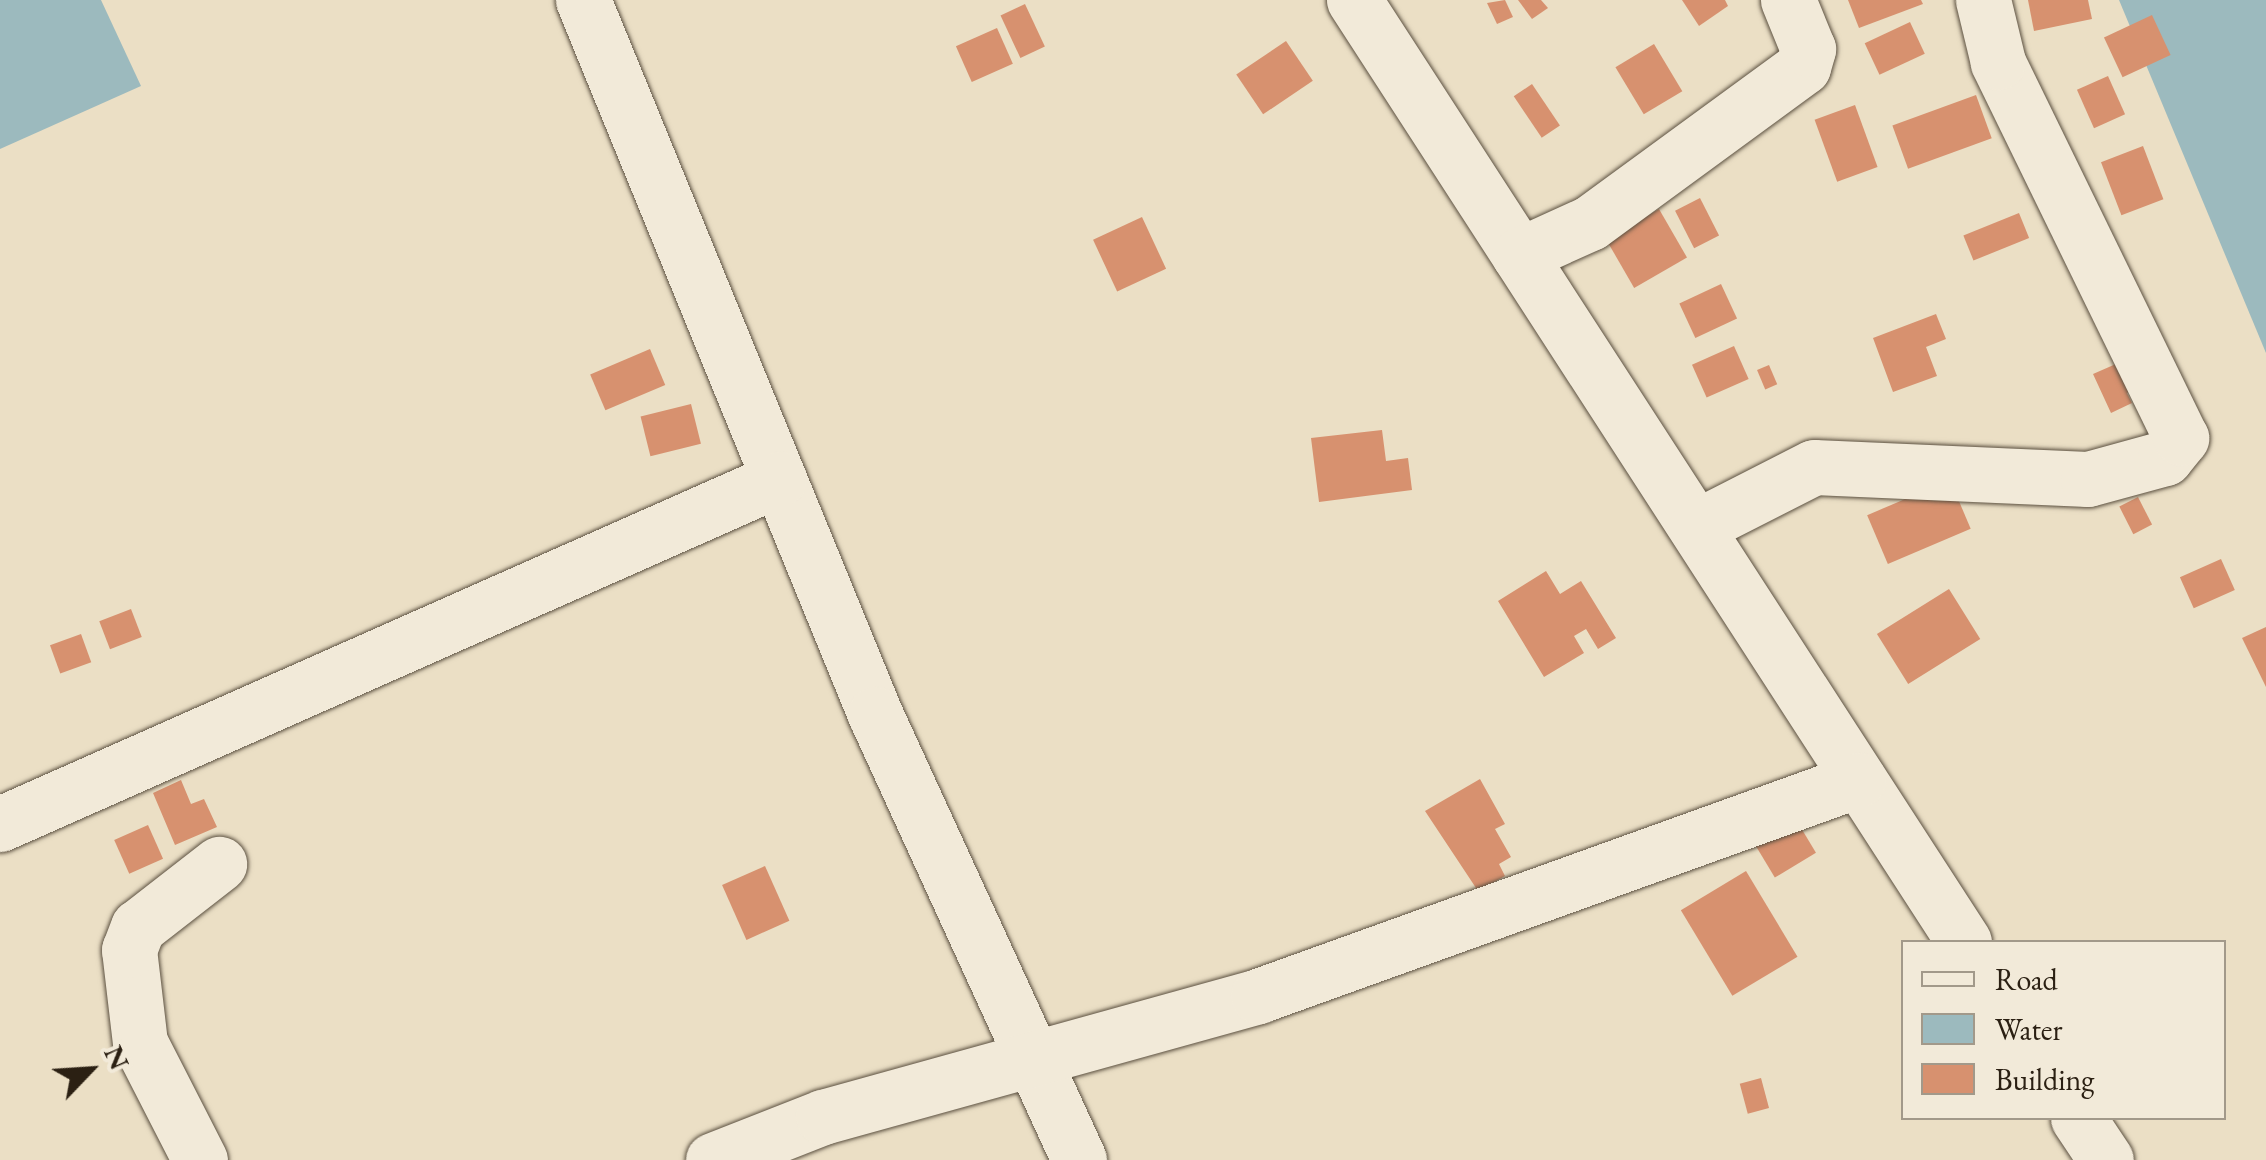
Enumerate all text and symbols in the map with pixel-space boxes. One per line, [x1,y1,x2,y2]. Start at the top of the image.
legend [1901,940,2226,1120]
text: Road [1995,960,2058,999]
text: Water [1995,1010,2063,1049]
north arrow [40,1020,140,1120]
text: N [96,1039,138,1075]
text: Building [1995,1060,2094,1099]

